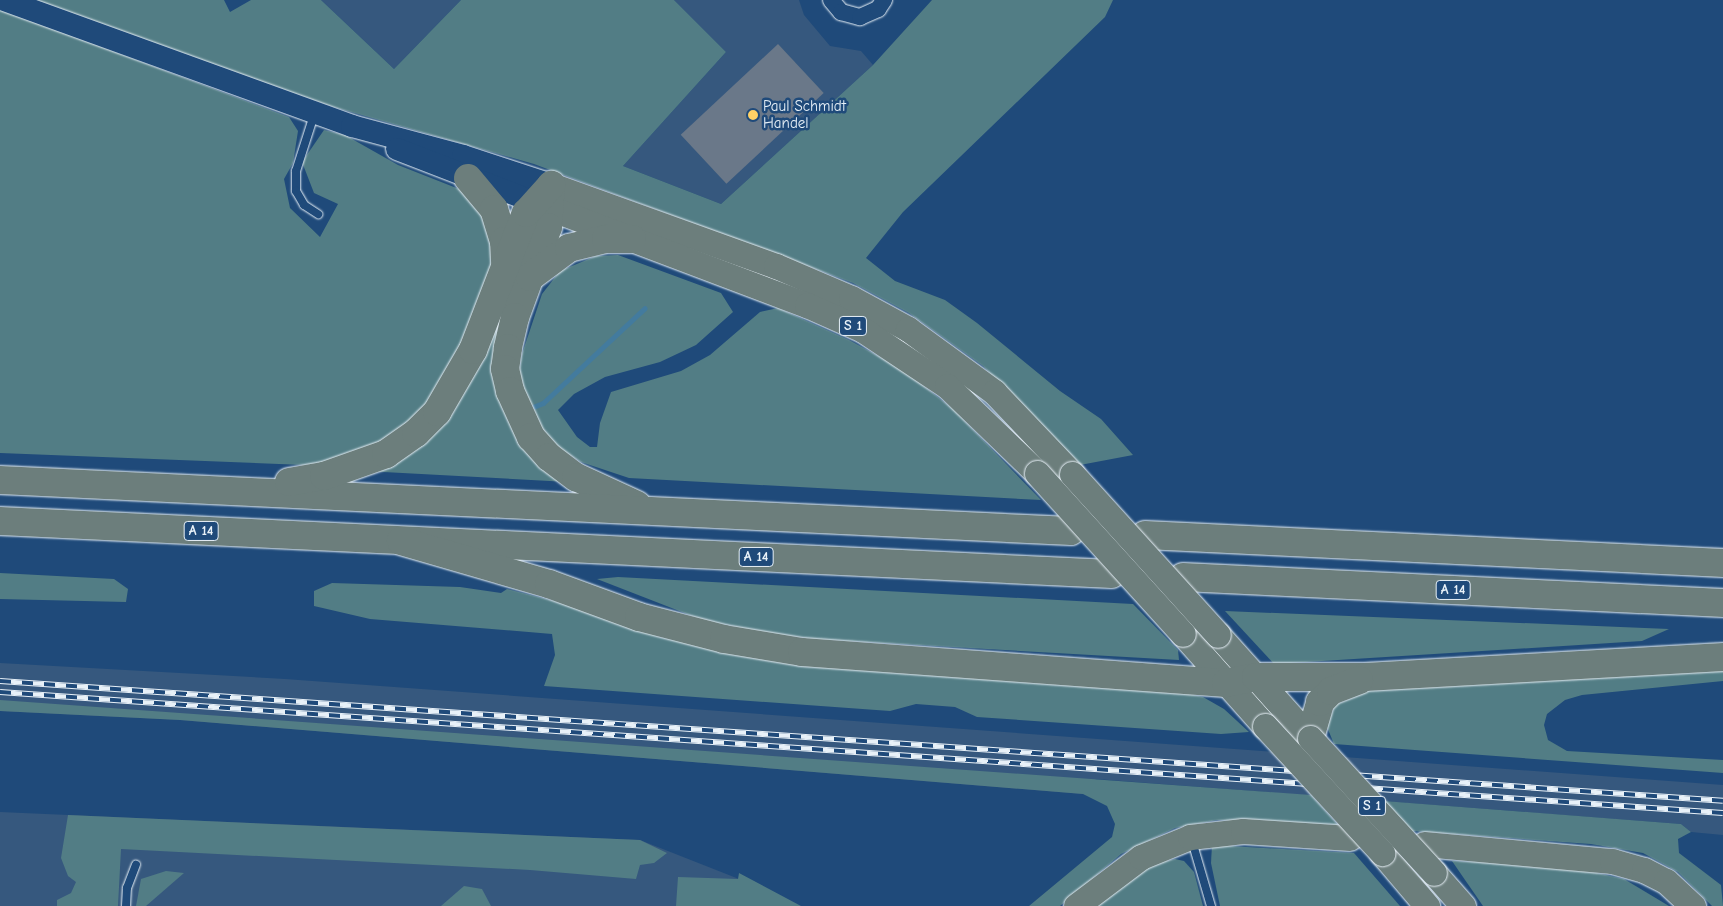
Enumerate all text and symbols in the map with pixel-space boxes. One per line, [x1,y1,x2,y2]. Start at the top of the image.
place label: Paul Schmidt Handel [763,97,846,132]
marker: Paul Schmidt Handel [747,109,759,121]
road number: S 1 [838,314,868,338]
road number: A 14 [184,520,218,542]
road number: A 14 [738,546,774,568]
road number: A 14 [1436,578,1470,602]
road number: S 1 [1357,794,1387,818]

